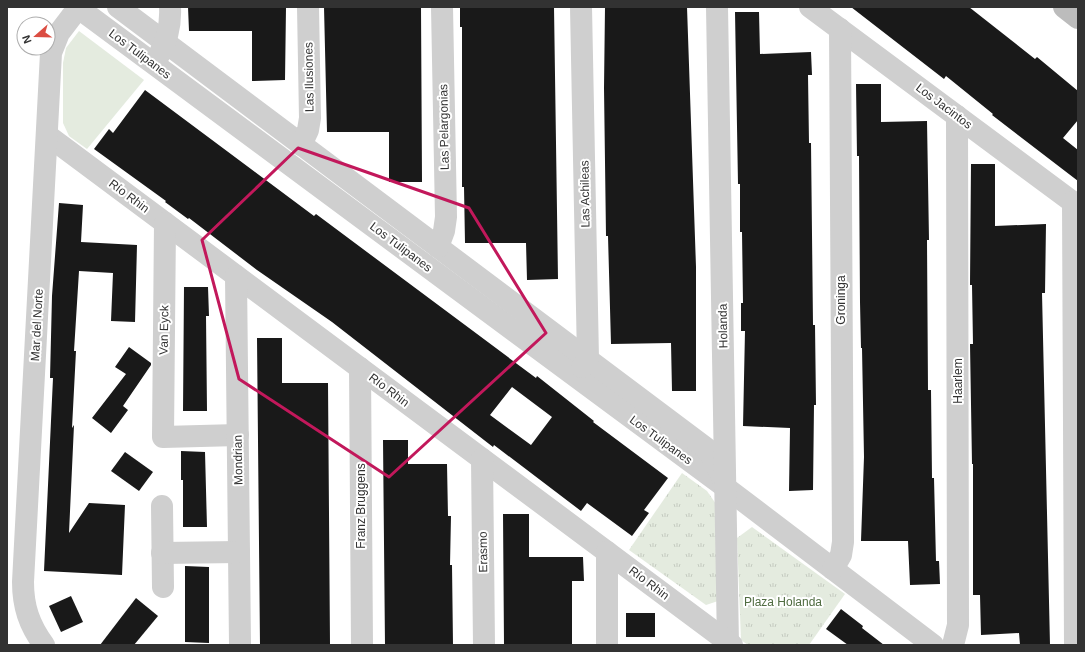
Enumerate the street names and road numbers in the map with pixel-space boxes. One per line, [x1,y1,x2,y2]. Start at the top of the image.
street label: Los Tulipanes [106,26,174,82]
street label: Las Ilusiones [301,42,317,112]
street label: Los Jacintos [913,80,975,132]
street label: Las Pelargonias [436,84,452,170]
street label: Las Achileas [577,160,593,228]
street label: Río Rhin [106,176,152,216]
street label: Los Tulipanes [367,219,435,275]
street label: Groninga [834,275,848,325]
street label: Mar del Norte [28,288,46,362]
street label: Holanda [716,303,730,348]
street label: Van Eyck [157,304,171,355]
street label: Haarlem [951,358,965,404]
street label: Río Rhin [366,370,412,410]
street label: Los Tulipanes [627,413,695,467]
street label: Mondrian [231,435,245,485]
street label: Franz Bruggens [354,463,368,549]
street label: Erasmo [476,531,490,573]
street label: Río Rhin [626,563,672,603]

